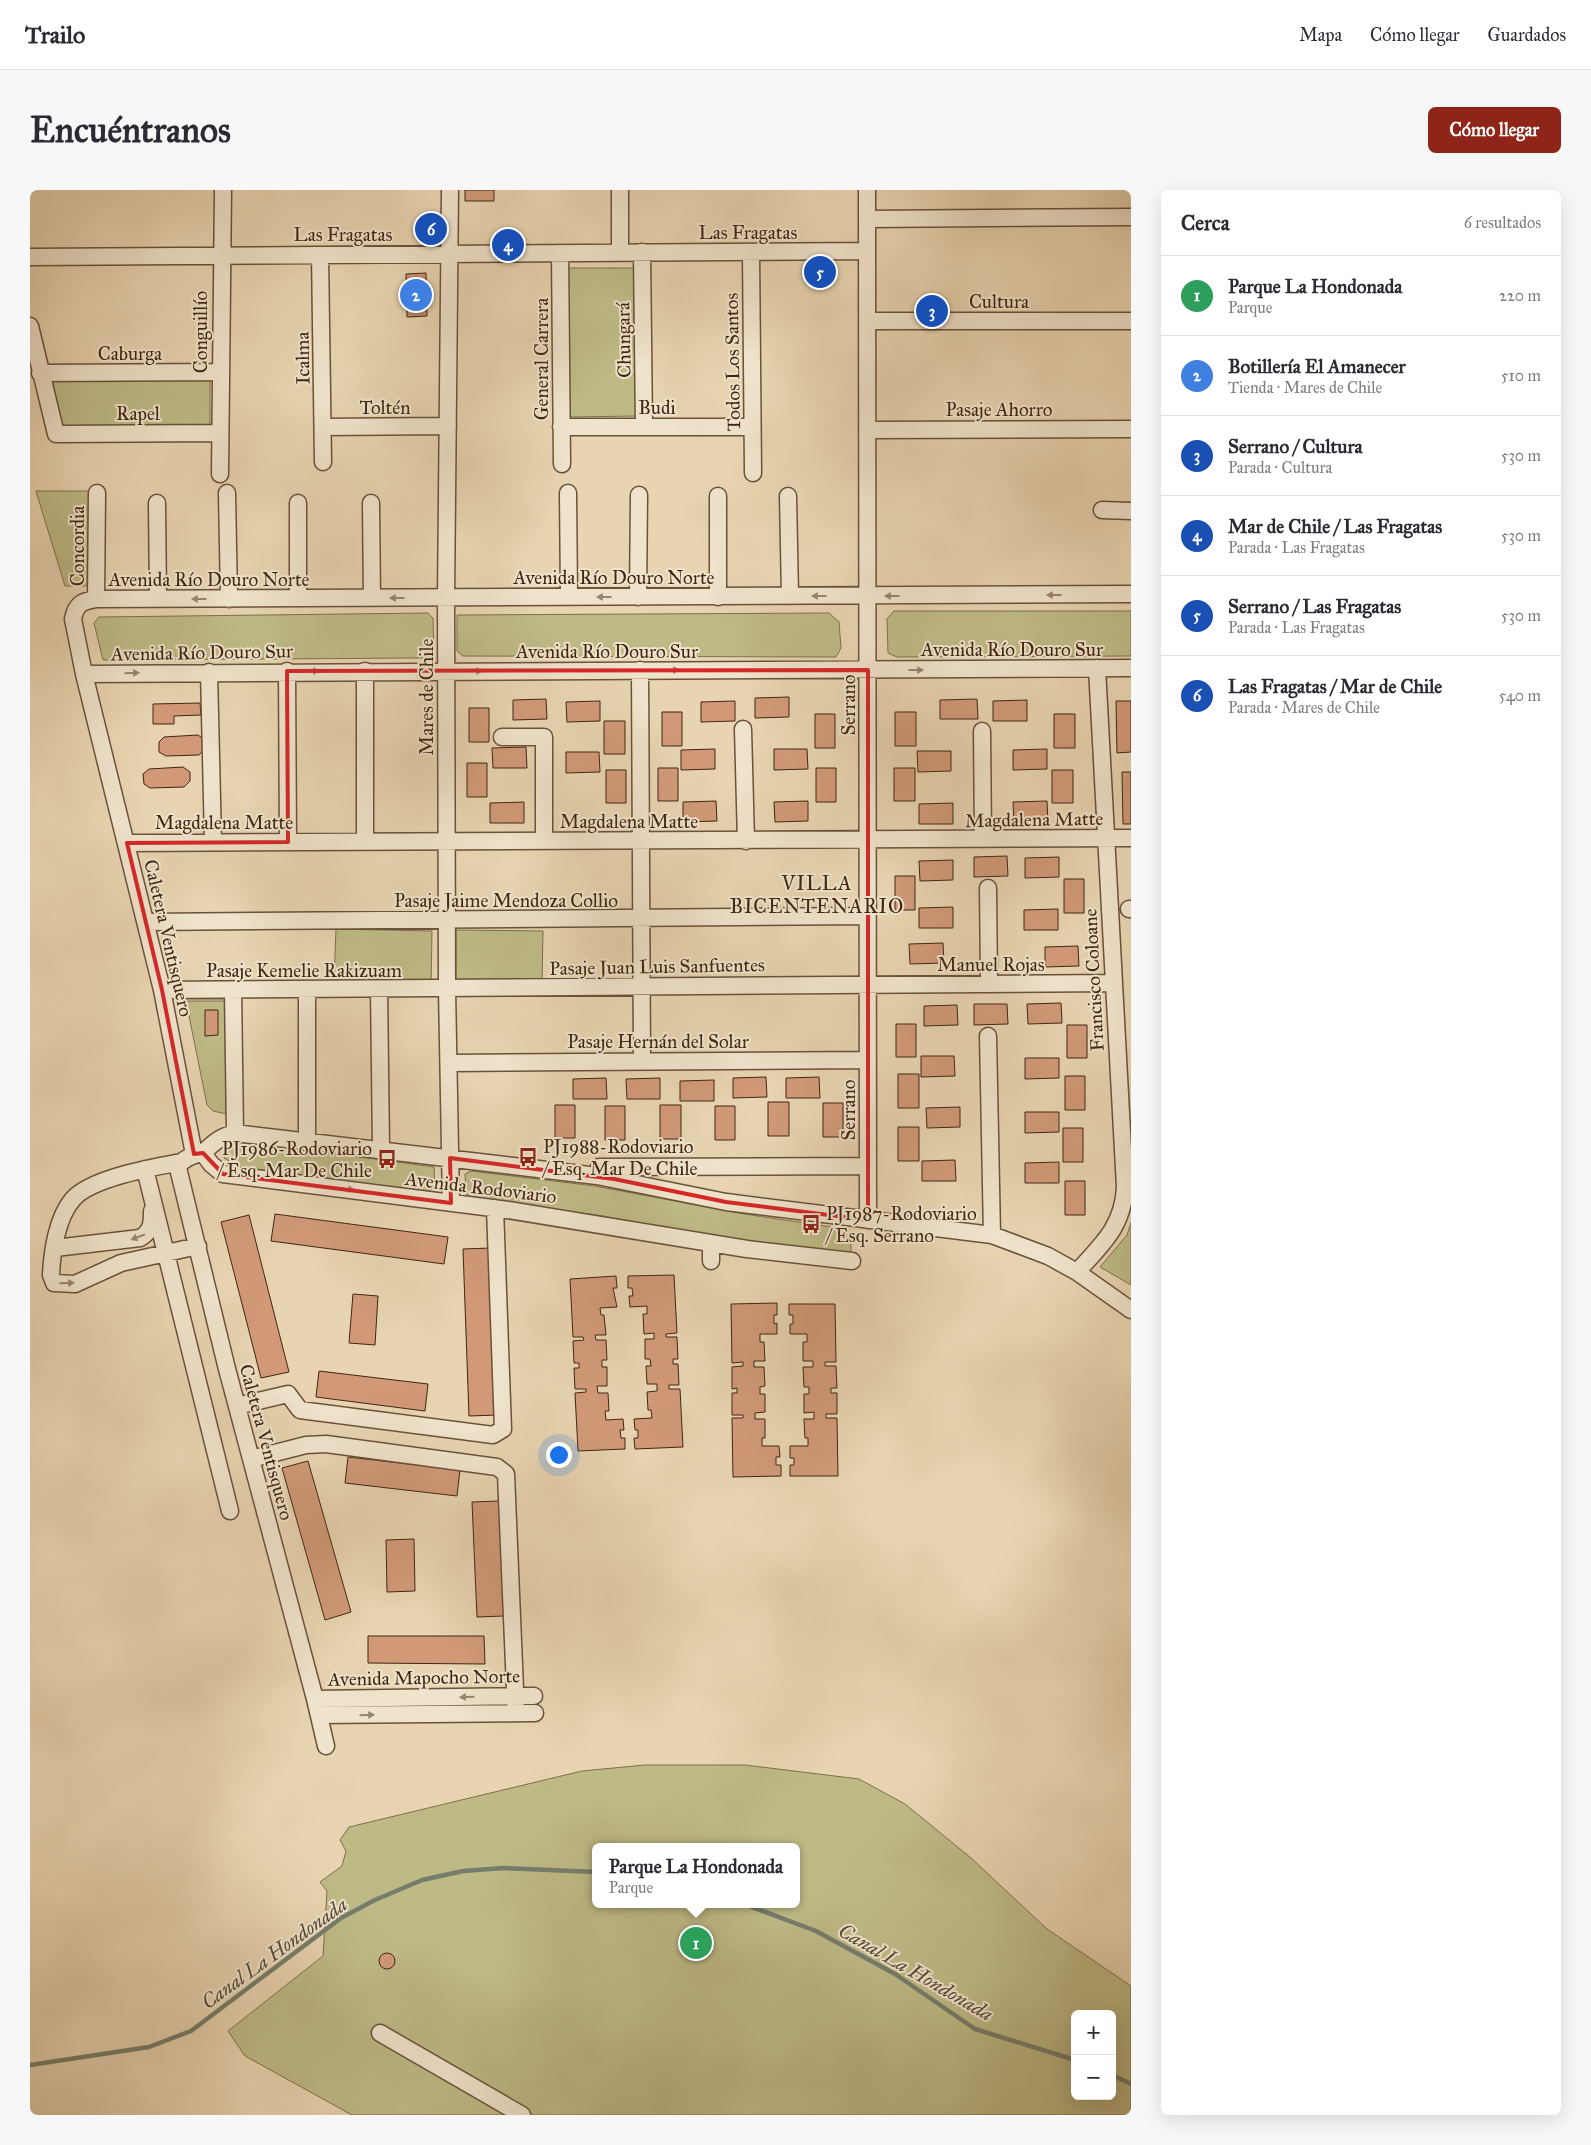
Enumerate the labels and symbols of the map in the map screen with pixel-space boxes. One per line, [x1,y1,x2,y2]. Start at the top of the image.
pin: 6 [415,210,447,248]
street label: Las Fragatas [699,221,797,245]
street label: Las Fragatas [294,223,392,247]
pin: 4 [492,226,524,264]
pin: 5 [804,253,836,291]
pin: 2 [400,276,432,314]
street label: Conguillío [189,290,213,373]
street label: Cultura [969,290,1030,313]
street label: Todos Los Santos [720,292,745,432]
pin: 3 [916,292,948,330]
street label: General Carrera [530,297,553,420]
street label: Chungará [611,301,637,378]
street label: Icalma [291,330,314,385]
street label: Caburga [98,342,163,366]
street label: Toltén [359,396,411,419]
street label: Budi [638,396,676,419]
street label: Pasaje Ahorro [946,398,1053,421]
street label: Rapel [116,402,161,425]
street label: Concordia [66,505,89,586]
street label: Avenida Río Douro Norte [512,566,715,589]
street label: Avenida Río Douro Norte [107,568,310,591]
one-way arrow [1046,591,1062,599]
one-way arrow [811,592,827,600]
one-way arrow [884,592,900,600]
one-way arrow [596,593,612,601]
one-way arrow [389,594,405,602]
one-way arrow [191,595,207,603]
street label: Avenida Río Douro Sur [920,638,1104,661]
street label: Avenida Río Douro Sur [110,639,294,666]
street label: Mares de Chile [415,639,438,755]
street label: Avenida Río Douro Sur [515,640,699,663]
one-way arrow [665,666,681,674]
one-way arrow [909,666,925,674]
one-way arrow [305,667,321,675]
one-way arrow [467,667,483,675]
one-way arrow [125,669,141,677]
street label: Serrano [837,674,860,736]
street label: Magdalena Matte [965,807,1103,833]
street label: Magdalena Matte [560,810,698,834]
street label: Magdalena Matte [155,811,293,835]
street label: Caletera Ventisquero [138,857,198,1019]
district label: VILLA BICENTENARIO [730,871,904,918]
street label: Pasaje Jaime Mendoza Collio [394,889,618,913]
street label: Francisco Coloane [1078,908,1109,1052]
street label: Pasaje Juan Luis Sanfuentes [549,953,765,981]
street label: Manuel Rojas [937,953,1045,976]
street label: Pasaje Kemelie Rakizuam [206,959,402,982]
street label: Pasaje Hernán del Solar [567,1030,750,1053]
street label: Serrano [837,1079,860,1141]
place label: PJ1988-Rodoviario / Esq. Mar De Chile [541,1135,698,1181]
place label: PJ1986-Rodoviario / Esq. Mar De Chile [216,1137,372,1183]
bus stop icon: PJ1988-Rodoviario / Esq. Mar De Chile [517,1146,539,1168]
bus stop icon: PJ1986-Rodoviario / Esq. Mar De Chile [376,1148,398,1170]
street label: Avenida Rodoviario [403,1167,558,1208]
one-way arrow [339,1186,355,1194]
place label: PJ1987-Rodoviario / Esq. Serrano [824,1202,977,1248]
bus stop icon: PJ1987-Rodoviario / Esq. Serrano [800,1213,822,1235]
one-way arrow [130,1233,145,1241]
one-way arrow [60,1279,76,1287]
street label: Caletera Ventisquero [234,1362,298,1523]
your location [546,1442,572,1468]
street label: Avenida Mapocho Norte [327,1664,520,1691]
one-way arrow [458,1693,474,1701]
one-way arrow [360,1711,376,1719]
water label: Canal La Hondonada [196,1892,352,2014]
water label: Canal La Hondonada [835,1918,997,2026]
pin: 1 [680,1924,712,1962]

